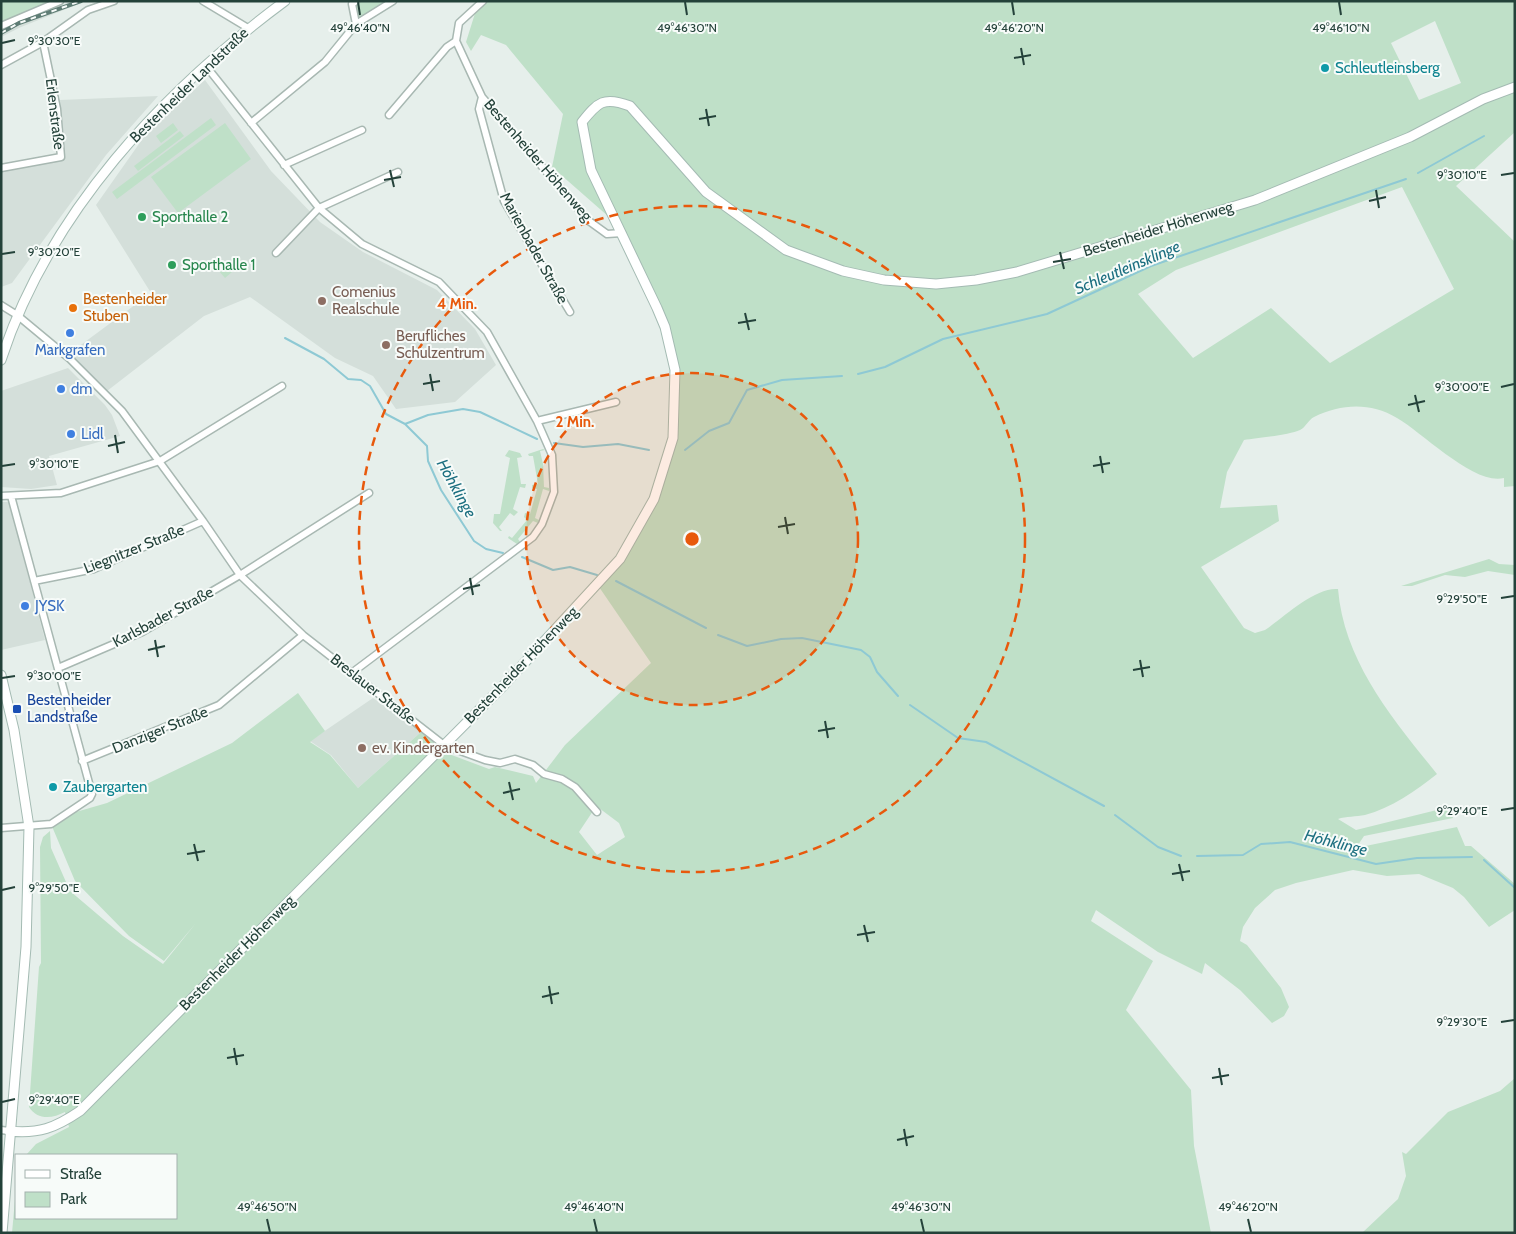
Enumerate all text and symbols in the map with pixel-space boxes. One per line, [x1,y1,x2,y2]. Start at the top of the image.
text: 49°46'40"N [330,20,390,35]
text: 49°46'30"N [657,20,717,35]
text: 49°46'20"N [984,20,1044,35]
text: 49°46'10"N [1312,20,1370,35]
street label: Bestenheider Landstraße [126,24,252,146]
text: 9°30'30"E [28,33,81,48]
place label: Schleutleinsberg [1335,59,1440,77]
marker: Schleutleinsberg [1319,62,1331,74]
street label: Erlenstraße [42,77,68,151]
street label: Bestenheider Höhenweg [480,95,596,225]
text: 9°30'10"E [1437,167,1487,182]
street label: Marienbader Straße [496,189,572,307]
street label: Bestenheider Höhenweg [1081,197,1236,260]
place label: Sporthalle 2 [152,208,228,226]
marker: Sporthalle 2 [136,211,148,223]
water label: Schleutleinsklinge [1072,237,1183,298]
text: 9°30'20"E [28,244,81,259]
place label: Sporthalle 1 [182,256,255,274]
marker: Sporthalle 1 [166,259,178,271]
place label: Comenius Realschule [332,283,400,318]
place label: Bestenheider Stuben [83,290,167,325]
marker: Comenius Realschule [316,295,328,307]
text: 4 Min. [437,295,477,313]
marker: Bestenheider Stuben [67,302,79,314]
marker: Markgrafen [64,327,76,339]
place label: Berufliches Schulzentrum [396,327,485,362]
marker: Berufliches Schulzentrum [380,339,392,351]
place label: Markgrafen [35,341,105,359]
text: 9°30'00"E [1435,379,1490,394]
place label: dm [71,380,92,398]
marker: dm [55,383,67,395]
text: 2 Min. [556,413,594,431]
place label: Lidl [81,425,104,443]
marker: Lidl [65,428,77,440]
text: 9°30'10"E [29,456,79,471]
water label: Höhklinge [433,456,480,521]
street label: Liegnitzer Straße [81,521,187,577]
centre of rings [683,530,701,548]
street label: Karlsbader Straße [110,583,217,651]
text: 9°29'50"E [1437,591,1488,606]
place label: JYSK [34,597,65,615]
marker: JYSK [19,600,31,612]
street label: Bestenheider Höhenweg [460,602,582,727]
street label: Breslauer Straße [327,650,420,728]
text: 9°30'00"E [27,668,82,683]
place label: Bestenheider Landstraße [27,691,111,726]
marker: Bestenheider Landstraße [11,703,23,715]
street label: Danziger Straße [110,703,211,757]
place label: ev. Kindergarten [372,739,475,757]
marker: ev. Kindergarten [356,742,368,754]
place label: Zaubergarten [63,778,147,796]
marker: Zaubergarten [47,781,59,793]
text: 9°29'40"E [1436,803,1488,818]
water label: Höhklinge [1302,826,1369,859]
text: 9°29'50"E [29,880,80,895]
street label: Bestenheider Höhenweg [176,891,299,1014]
text: 9°29'30"E [1437,1014,1488,1029]
text: 9°29'40"E [28,1092,80,1107]
legend [15,1154,178,1219]
text: Straße [60,1165,102,1183]
text: Park [60,1190,87,1208]
text: 49°46'50"N [237,1199,297,1214]
text: 49°46'40"N [564,1199,624,1214]
text: 49°46'30"N [891,1199,951,1214]
text: 49°46'20"N [1218,1199,1278,1214]

